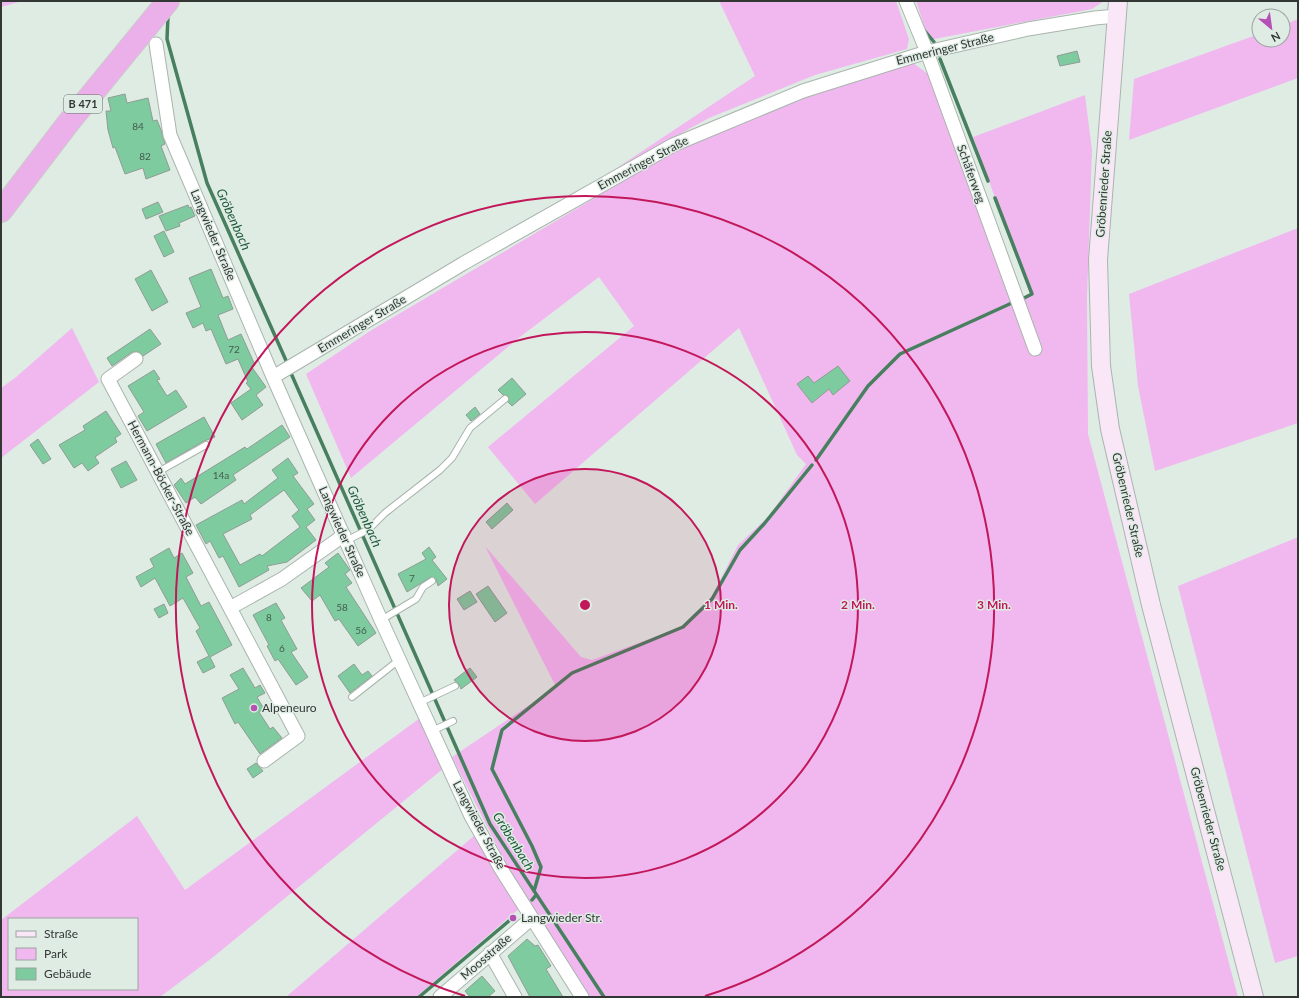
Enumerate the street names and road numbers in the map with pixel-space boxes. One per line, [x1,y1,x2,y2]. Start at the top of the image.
street label: Emmeringer Straße [894,29,995,68]
road number: B 471 [64,95,102,113]
street label: Gröbenrieder Straße [1092,130,1115,238]
street label: Emmeringer Straße [595,132,691,193]
street label: Schäferweg [954,142,989,205]
street label: Langwieder Straße [187,187,240,283]
street label: Emmeringer Straße [315,291,409,356]
street label: Hermann-Böcker-Straße [125,418,198,538]
street label: Gröbenrieder Straße [1109,451,1148,559]
street label: Langwieder Straße [316,484,369,580]
street label: Gröbenrieder Straße [1187,765,1230,873]
street label: Langwieder Straße [450,778,509,872]
street label: Moosstraße [457,930,514,983]

